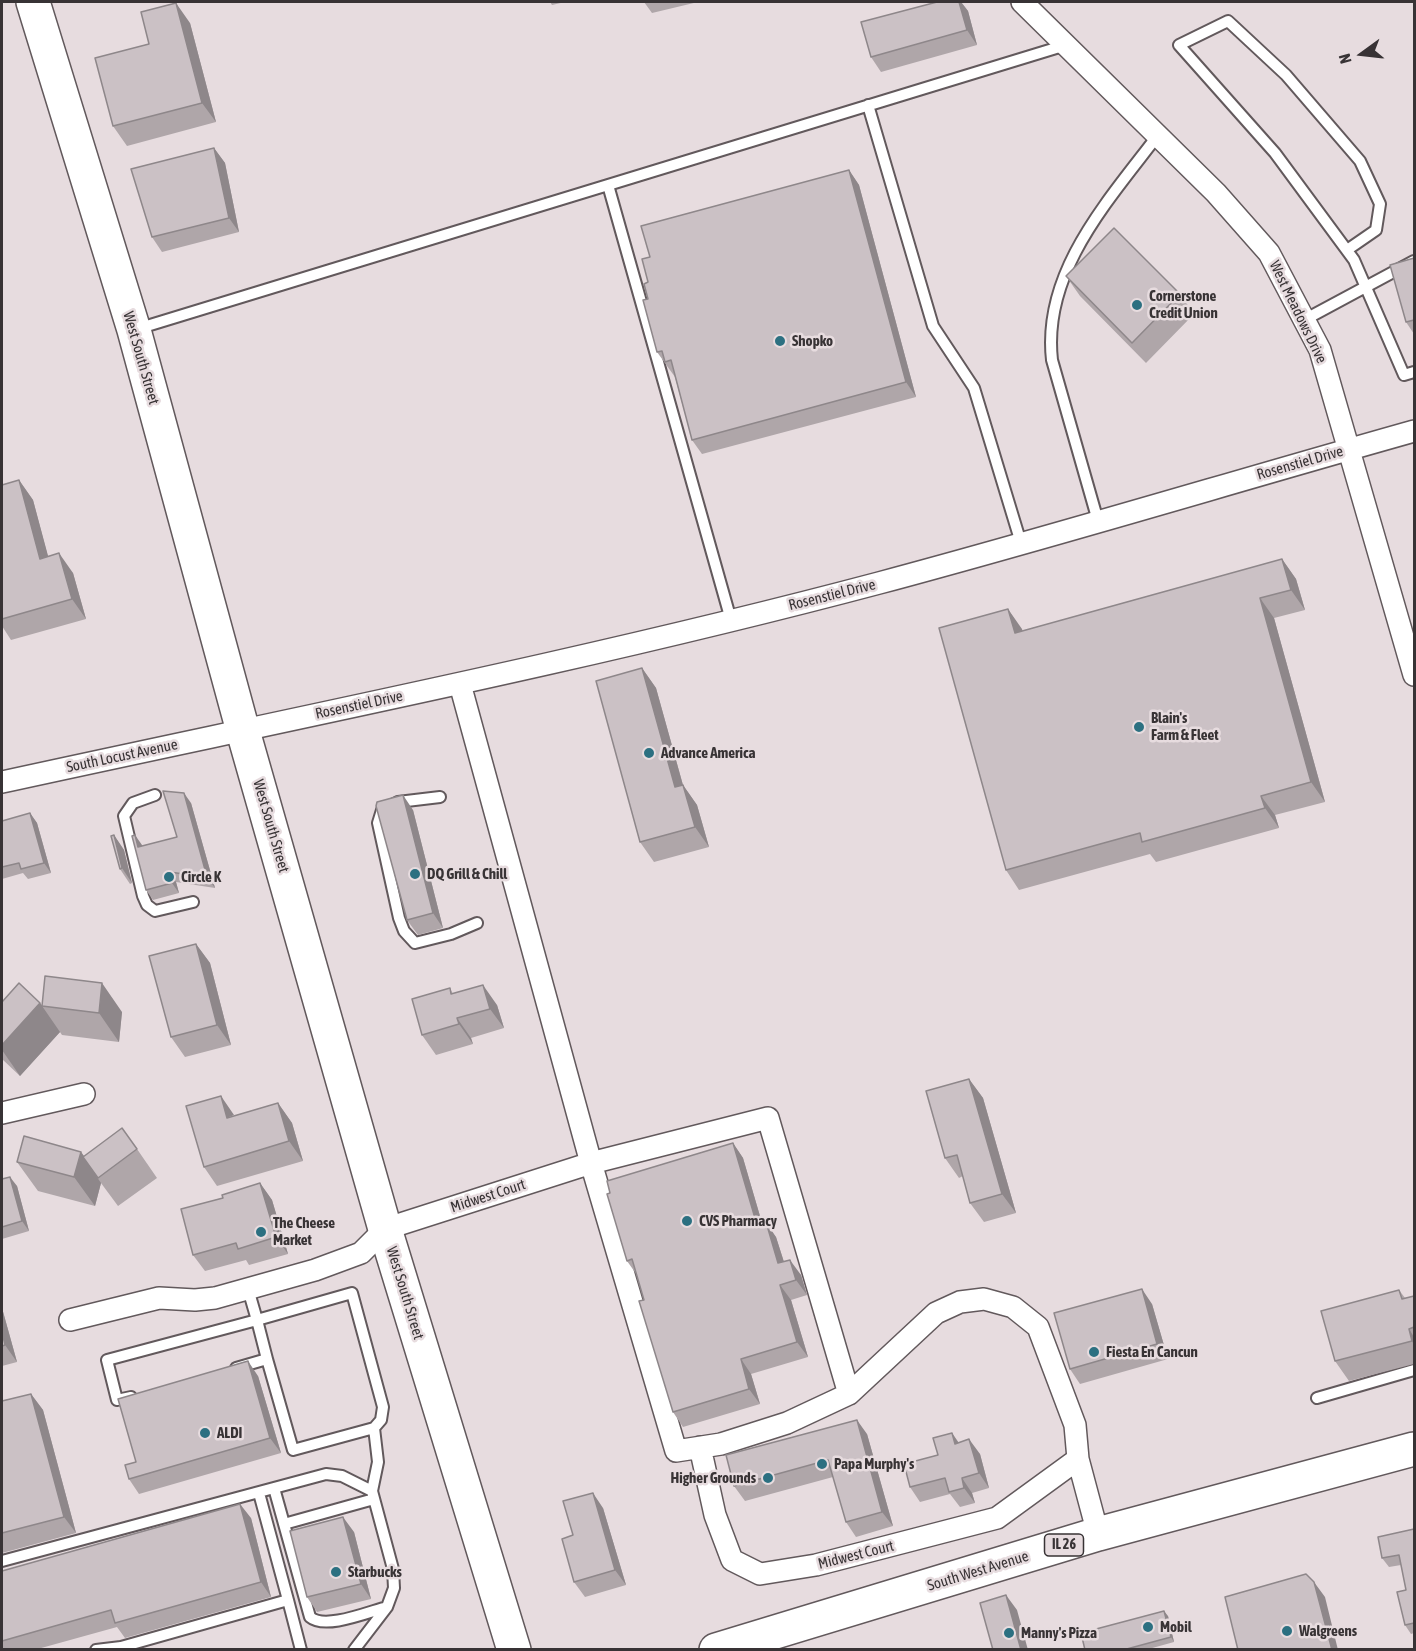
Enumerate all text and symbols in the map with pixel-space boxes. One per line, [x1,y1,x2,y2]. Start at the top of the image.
north arrow [1332,24,1392,84]
text: N [1335,52,1355,66]
street label: West Meadows Drive [1265,258,1331,366]
place label: Cornerstone Credit Union [1149,287,1218,322]
marker: Cornerstone Credit Union [1130,298,1144,312]
street label: West South Street [119,309,163,407]
place label: Shopko [792,332,833,350]
marker: Shopko [773,334,787,348]
street label: Rosenstiel Drive [1255,442,1345,484]
street label: Rosenstiel Drive [787,576,877,614]
street label: Rosenstiel Drive [314,687,404,723]
place label: Blain's Farm & Fleet [1151,709,1219,744]
marker: Blain's Farm & Fleet [1132,720,1146,734]
street label: South Locust Avenue [65,735,179,777]
place label: Advance America [661,744,756,762]
marker: Advance America [642,746,656,760]
street label: West South Street [249,777,293,875]
place label: DQ Grill & Chill [427,865,507,883]
marker: DQ Grill & Chill [408,867,422,881]
place label: Circle K [181,868,221,886]
marker: Circle K [162,870,176,884]
street label: Midwest Court [448,1175,528,1217]
place label: CVS Pharmacy [699,1212,777,1230]
place label: The Cheese Market [273,1214,335,1249]
marker: CVS Pharmacy [680,1214,694,1228]
marker: The Cheese Market [254,1225,268,1239]
street label: West South Street [382,1244,428,1342]
place label: Fiesta En Cancun [1106,1343,1198,1361]
marker: Fiesta En Cancun [1087,1345,1101,1359]
place label: ALDI [217,1424,242,1442]
marker: ALDI [198,1426,212,1440]
place label: Papa Murphy's [834,1455,914,1473]
marker: Papa Murphy's [815,1457,829,1471]
place label: Higher Grounds [670,1469,756,1487]
marker: Higher Grounds [761,1471,775,1485]
road number: IL 26 [1044,1534,1084,1556]
street label: Midwest Court [816,1537,896,1573]
street label: South West Avenue [925,1547,1031,1595]
place label: Starbucks [348,1563,402,1581]
marker: Starbucks [329,1565,343,1579]
place label: Mobil [1160,1618,1192,1636]
marker: Mobil [1141,1620,1155,1634]
place label: Walgreens [1299,1622,1357,1640]
place label: Manny's Pizza [1021,1624,1097,1642]
marker: Walgreens [1280,1624,1294,1638]
marker: Manny's Pizza [1002,1626,1016,1640]

